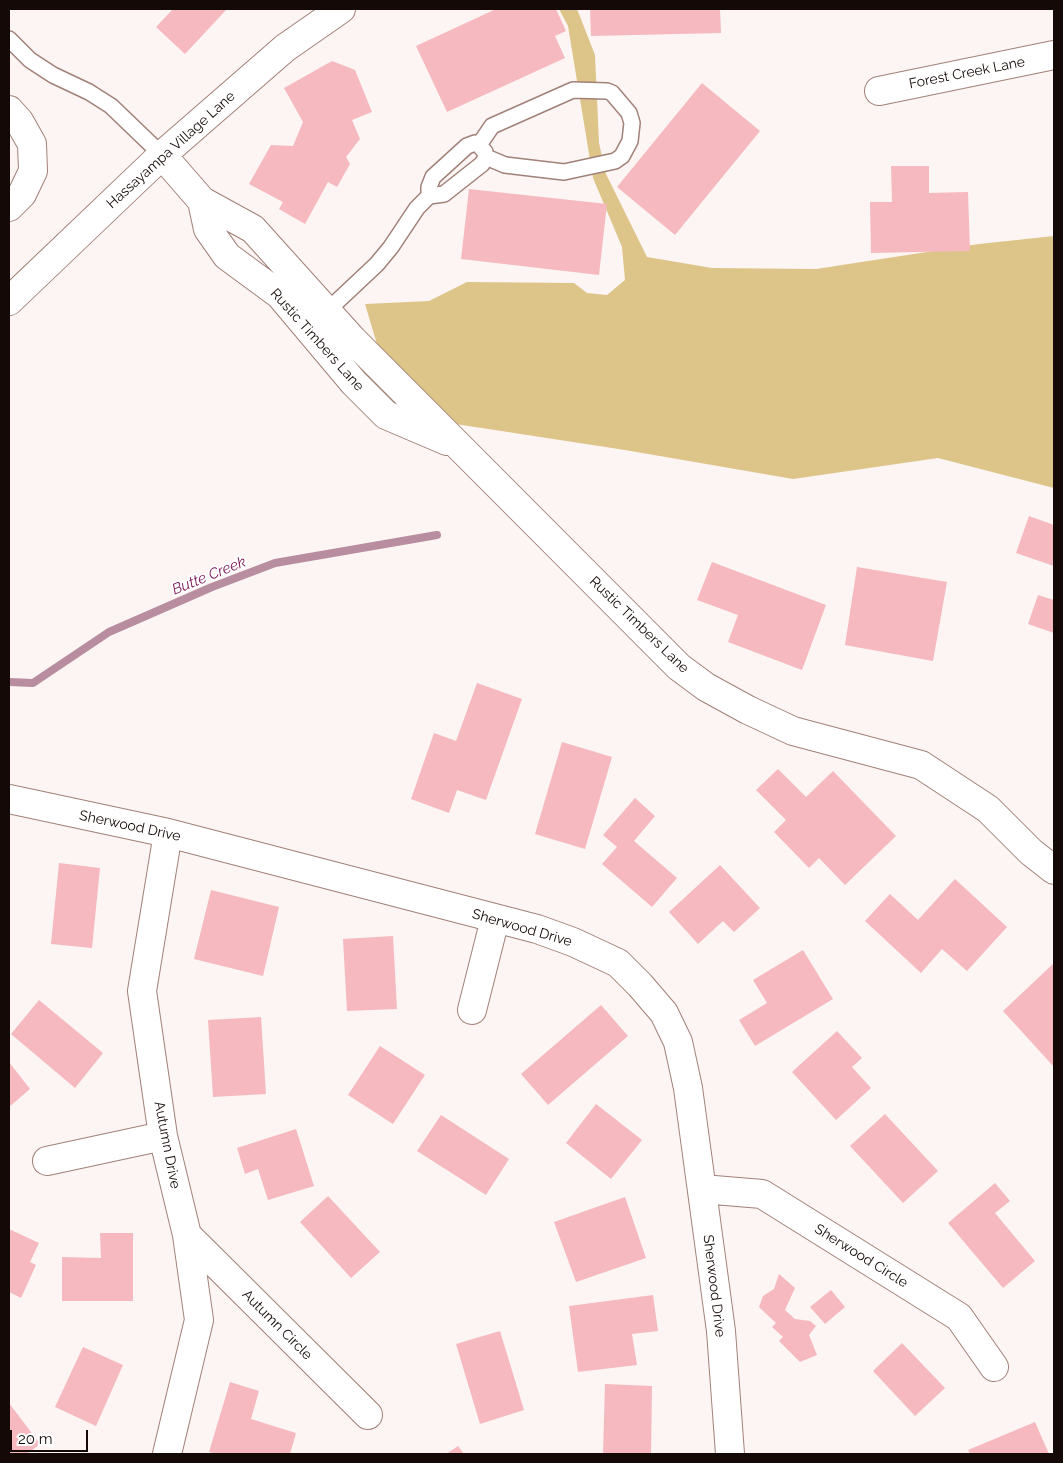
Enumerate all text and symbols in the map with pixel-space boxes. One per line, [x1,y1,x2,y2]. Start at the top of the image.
street label: Forest Creek Lane [908,54,1026,92]
street label: Hassayampa Village Lane [103,88,239,212]
street label: Rustic Timbers Lane [267,285,367,395]
water label: Butte Creek [169,553,249,599]
street label: Rustic Timbers Lane [586,573,692,677]
street label: Sherwood Drive [78,807,182,845]
street label: Sherwood Drive [470,906,574,950]
street label: Autumn Drive [150,1100,184,1190]
street label: Sherwood Circle [811,1221,911,1291]
street label: Sherwood Drive [699,1234,729,1338]
street label: Autumn Circle [238,1286,316,1364]
scale bar [12,1420,90,1452]
text: 20 m [18,1430,53,1448]

